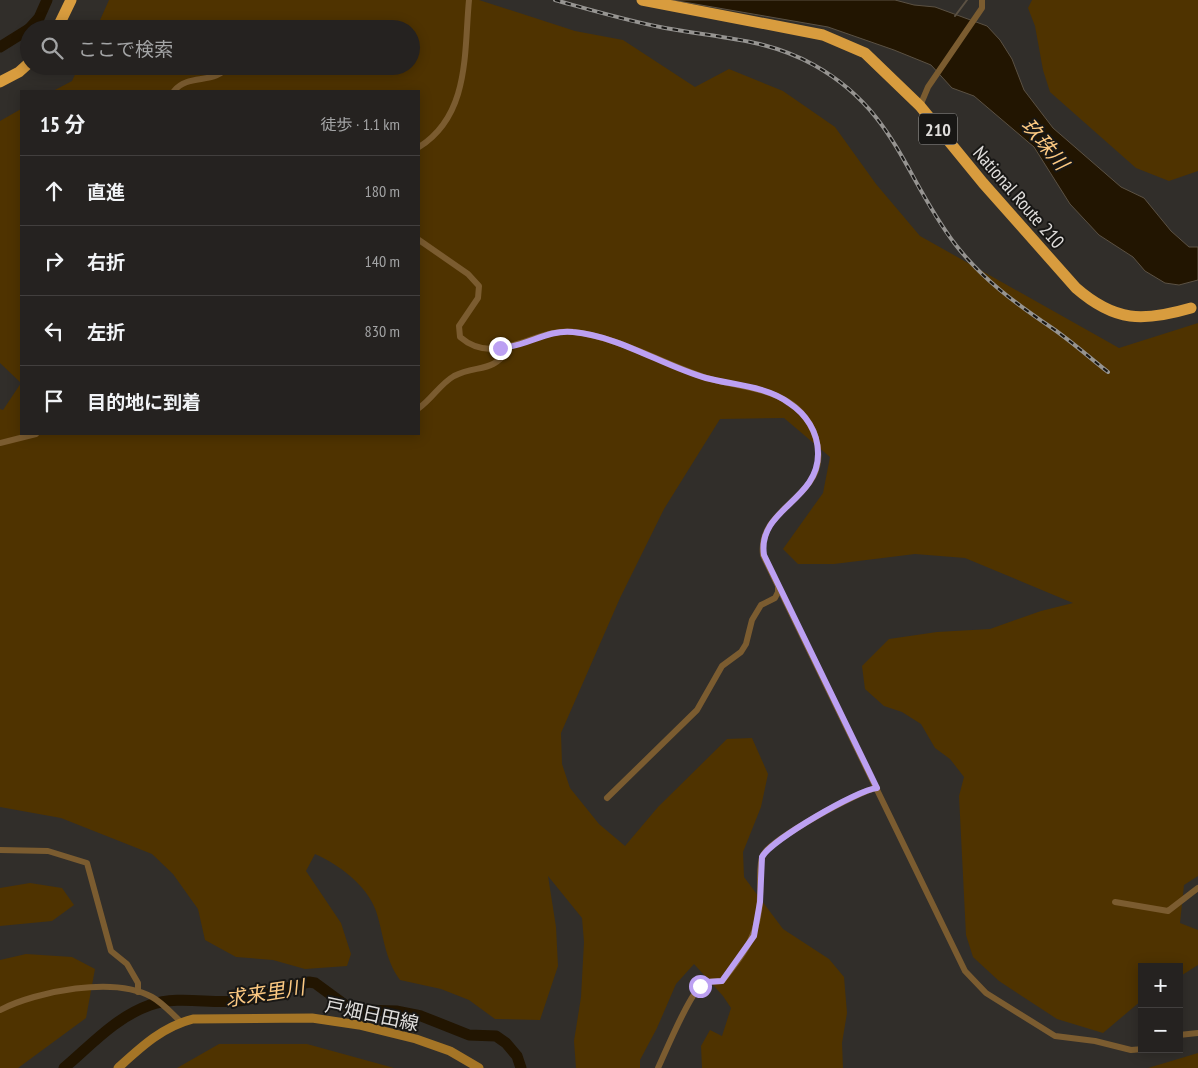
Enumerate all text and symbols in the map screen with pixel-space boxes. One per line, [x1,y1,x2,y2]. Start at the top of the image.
search box [20,20,420,75]
icon: search [38,34,66,62]
text: ここで検索 [78,37,173,61]
text: 15 分 [40,111,85,138]
water label: 玖珠川 [1016,113,1076,177]
text: 徒歩 · 1.1 km [321,114,400,134]
road number: 210 [919,114,957,144]
street label: National Route 210 [968,141,1070,253]
icon: ahead [40,177,68,205]
text: 直進 [87,180,125,204]
text: 180 m [365,181,400,201]
icon: right [40,247,68,275]
text: 右折 [87,250,125,274]
text: 140 m [365,251,400,271]
icon: left [40,317,68,345]
text: 左折 [87,320,125,344]
text: 830 m [365,321,400,341]
route end [489,337,512,360]
icon: arrive [40,387,68,415]
text: 目的地に到着 [87,390,201,414]
map controls [1138,963,1183,1053]
button: + [1138,963,1183,1008]
water label: 求来里川 [223,974,309,1012]
route start [689,975,712,998]
street label: 戸畑日田線 [323,992,421,1036]
button: − [1138,1008,1183,1053]

